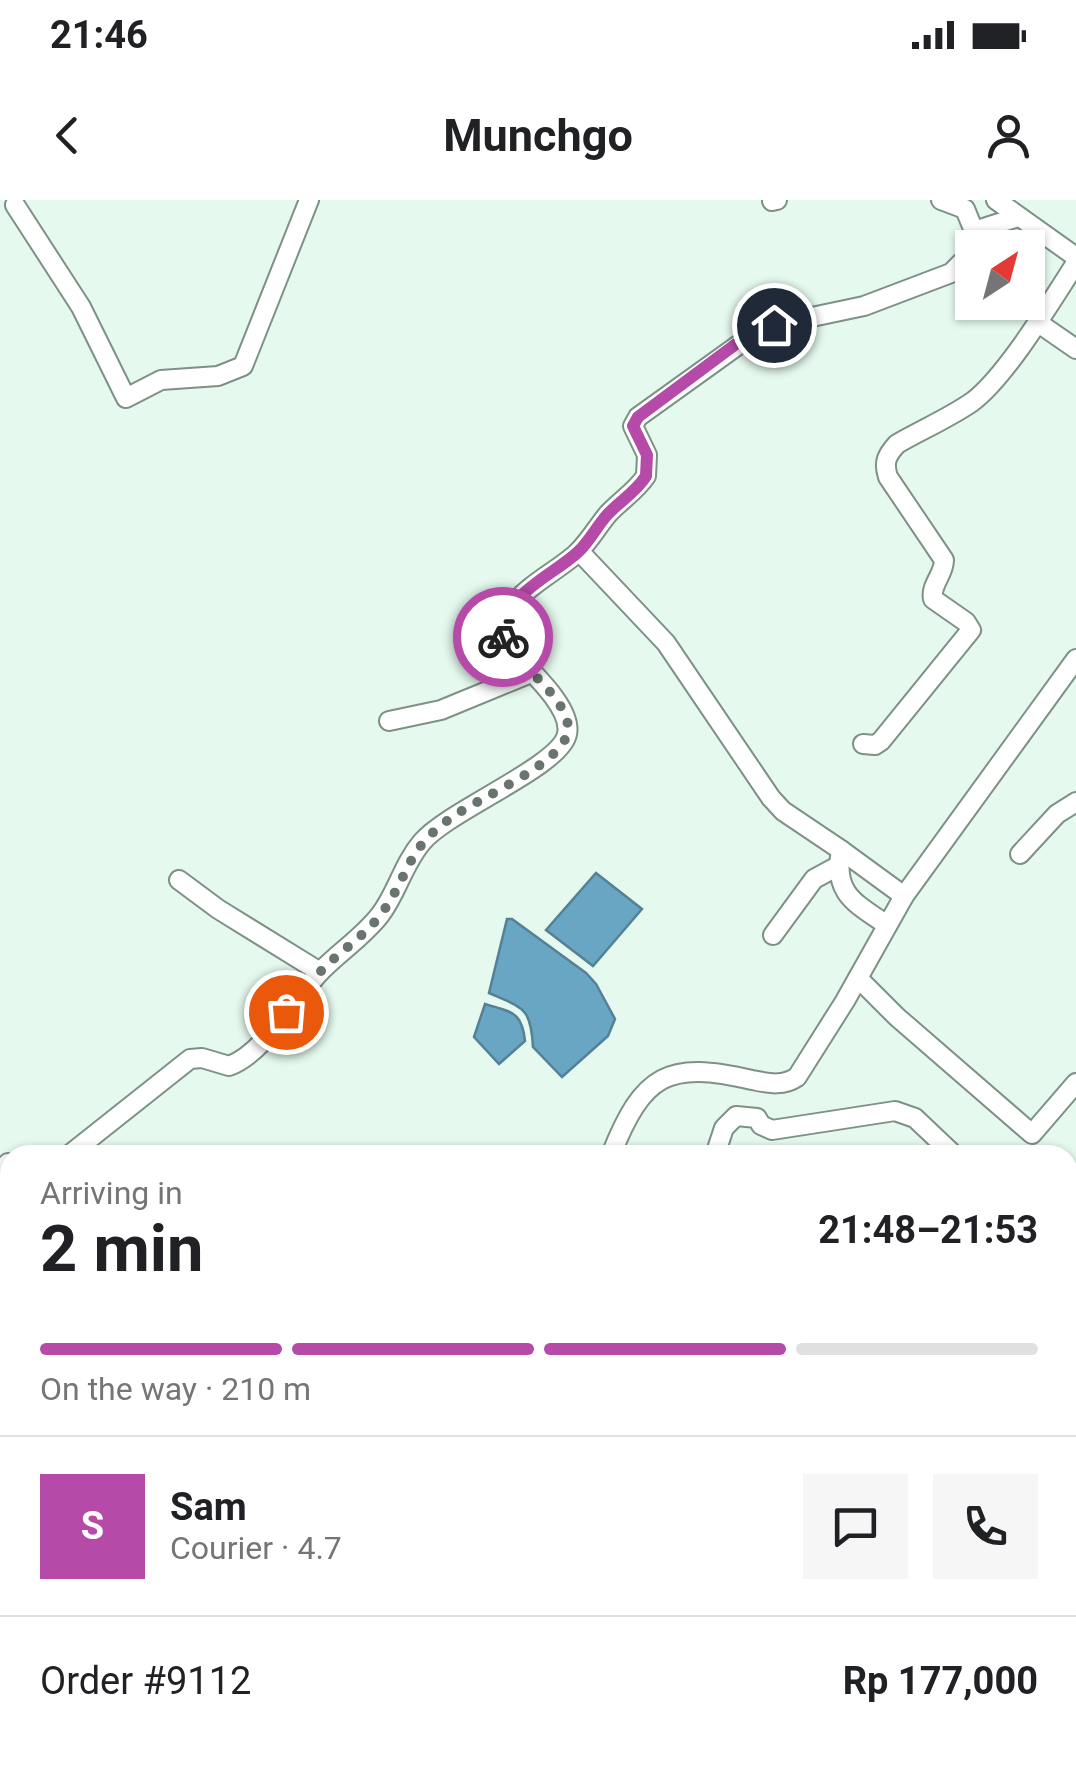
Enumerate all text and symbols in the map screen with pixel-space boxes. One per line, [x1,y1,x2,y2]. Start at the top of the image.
text: 21:46 [50,13,148,57]
icon: back [40,108,95,163]
icon: person [981,108,1036,163]
text: Munchgo [443,109,633,162]
north arrow [955,230,1045,320]
map controls [955,230,1045,320]
pin [732,283,817,368]
icon: home [747,298,802,353]
courier [453,587,553,687]
icon: bike [476,610,531,665]
pin [244,970,329,1055]
icon: bag [259,985,314,1040]
text: Arriving in [40,1174,183,1212]
text: 21:48–21:53 [818,1208,1038,1252]
text: 2 min [40,1211,203,1287]
text: On the way · 210 m [40,1370,311,1408]
button: chat [803,1474,908,1579]
button: phone [933,1474,1038,1579]
text: Sam [170,1485,247,1529]
text: S [81,1504,104,1548]
text: Courier · 4.7 [170,1529,342,1567]
text: Order #9112 [40,1659,251,1703]
text: Rp 177,000 [843,1659,1038,1703]

